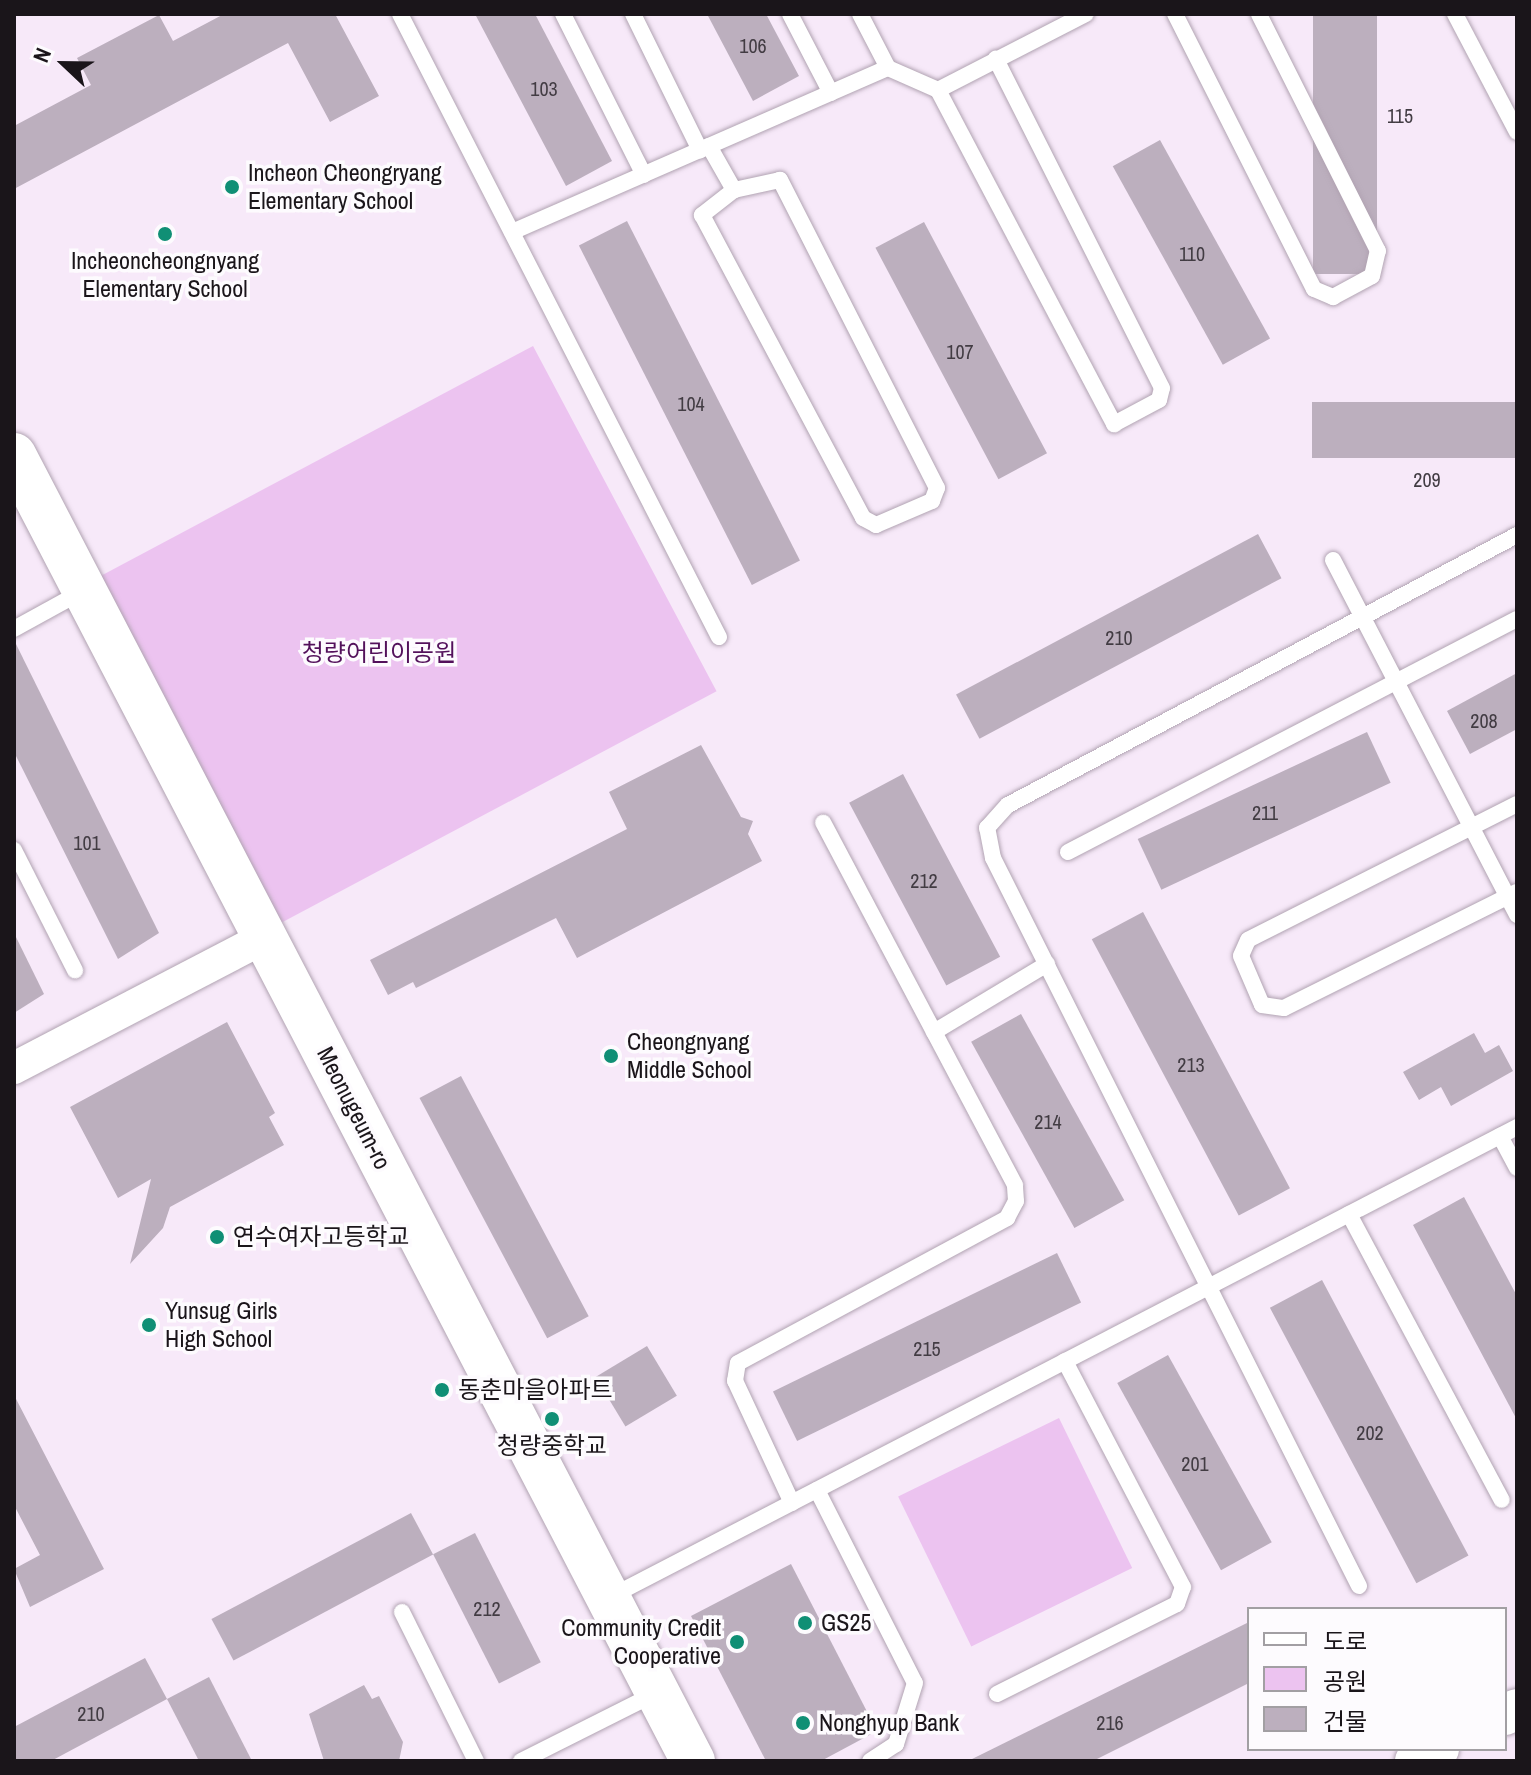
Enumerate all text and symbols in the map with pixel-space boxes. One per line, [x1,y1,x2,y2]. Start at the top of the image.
north arrow [24,24,104,104]
house number: 106 [739,33,767,57]
text: N [25,43,58,67]
house number: 103 [530,76,558,100]
house number: 115 [1387,103,1413,127]
place label: Incheon Cheongryang Elementary School [248,159,442,215]
marker: Incheon Cheongryang Elementary School [223,178,241,196]
marker: Incheoncheongnyang Elementary School [156,225,174,243]
house number: 110 [1179,241,1205,265]
place label: Incheoncheongnyang Elementary School [71,247,259,303]
house number: 107 [946,339,974,363]
house number: 104 [677,391,705,415]
house number: 209 [1413,467,1441,491]
house number: 210 [1105,625,1133,649]
park label: 청량어린이공원 [302,639,456,667]
house number: 208 [1470,708,1498,732]
house number: 211 [1252,800,1278,824]
house number: 101 [73,830,101,854]
house number: 212 [910,868,938,892]
place label: Cheongnyang Middle School [627,1028,752,1084]
street label: Meonugeum-ro [311,1042,397,1174]
marker: Cheongnyang Middle School [602,1047,620,1065]
house number: 213 [1177,1052,1205,1076]
house number: 214 [1034,1109,1062,1133]
place label: 연수여자고등학교 [233,1223,410,1251]
marker: 연수여자고등학교 [208,1228,226,1246]
place label: Yunsug Girls High School [165,1297,278,1353]
marker: Yunsug Girls High School [140,1316,158,1334]
house number: 215 [913,1336,941,1360]
place label: 동춘마을아파트 [458,1376,613,1404]
marker: 동춘마을아파트 [433,1381,451,1399]
marker: 청량중학교 [543,1410,561,1428]
house number: 202 [1356,1420,1384,1444]
place label: 청량중학교 [497,1432,607,1460]
house number: 201 [1181,1451,1209,1475]
house number: 212 [473,1596,501,1620]
legend [1247,1607,1507,1751]
place label: GS25 [821,1609,871,1637]
place label: Community Credit Cooperative [561,1614,721,1670]
marker: GS25 [796,1614,814,1632]
text: 도로 [1323,1625,1367,1657]
marker: Community Credit Cooperative [728,1633,746,1651]
text: 공원 [1323,1665,1367,1697]
house number: 210 [77,1701,105,1725]
text: 건물 [1323,1705,1367,1737]
place label: Nonghyup Bank [819,1709,959,1737]
house number: 216 [1096,1710,1124,1734]
marker: Nonghyup Bank [794,1714,812,1732]

